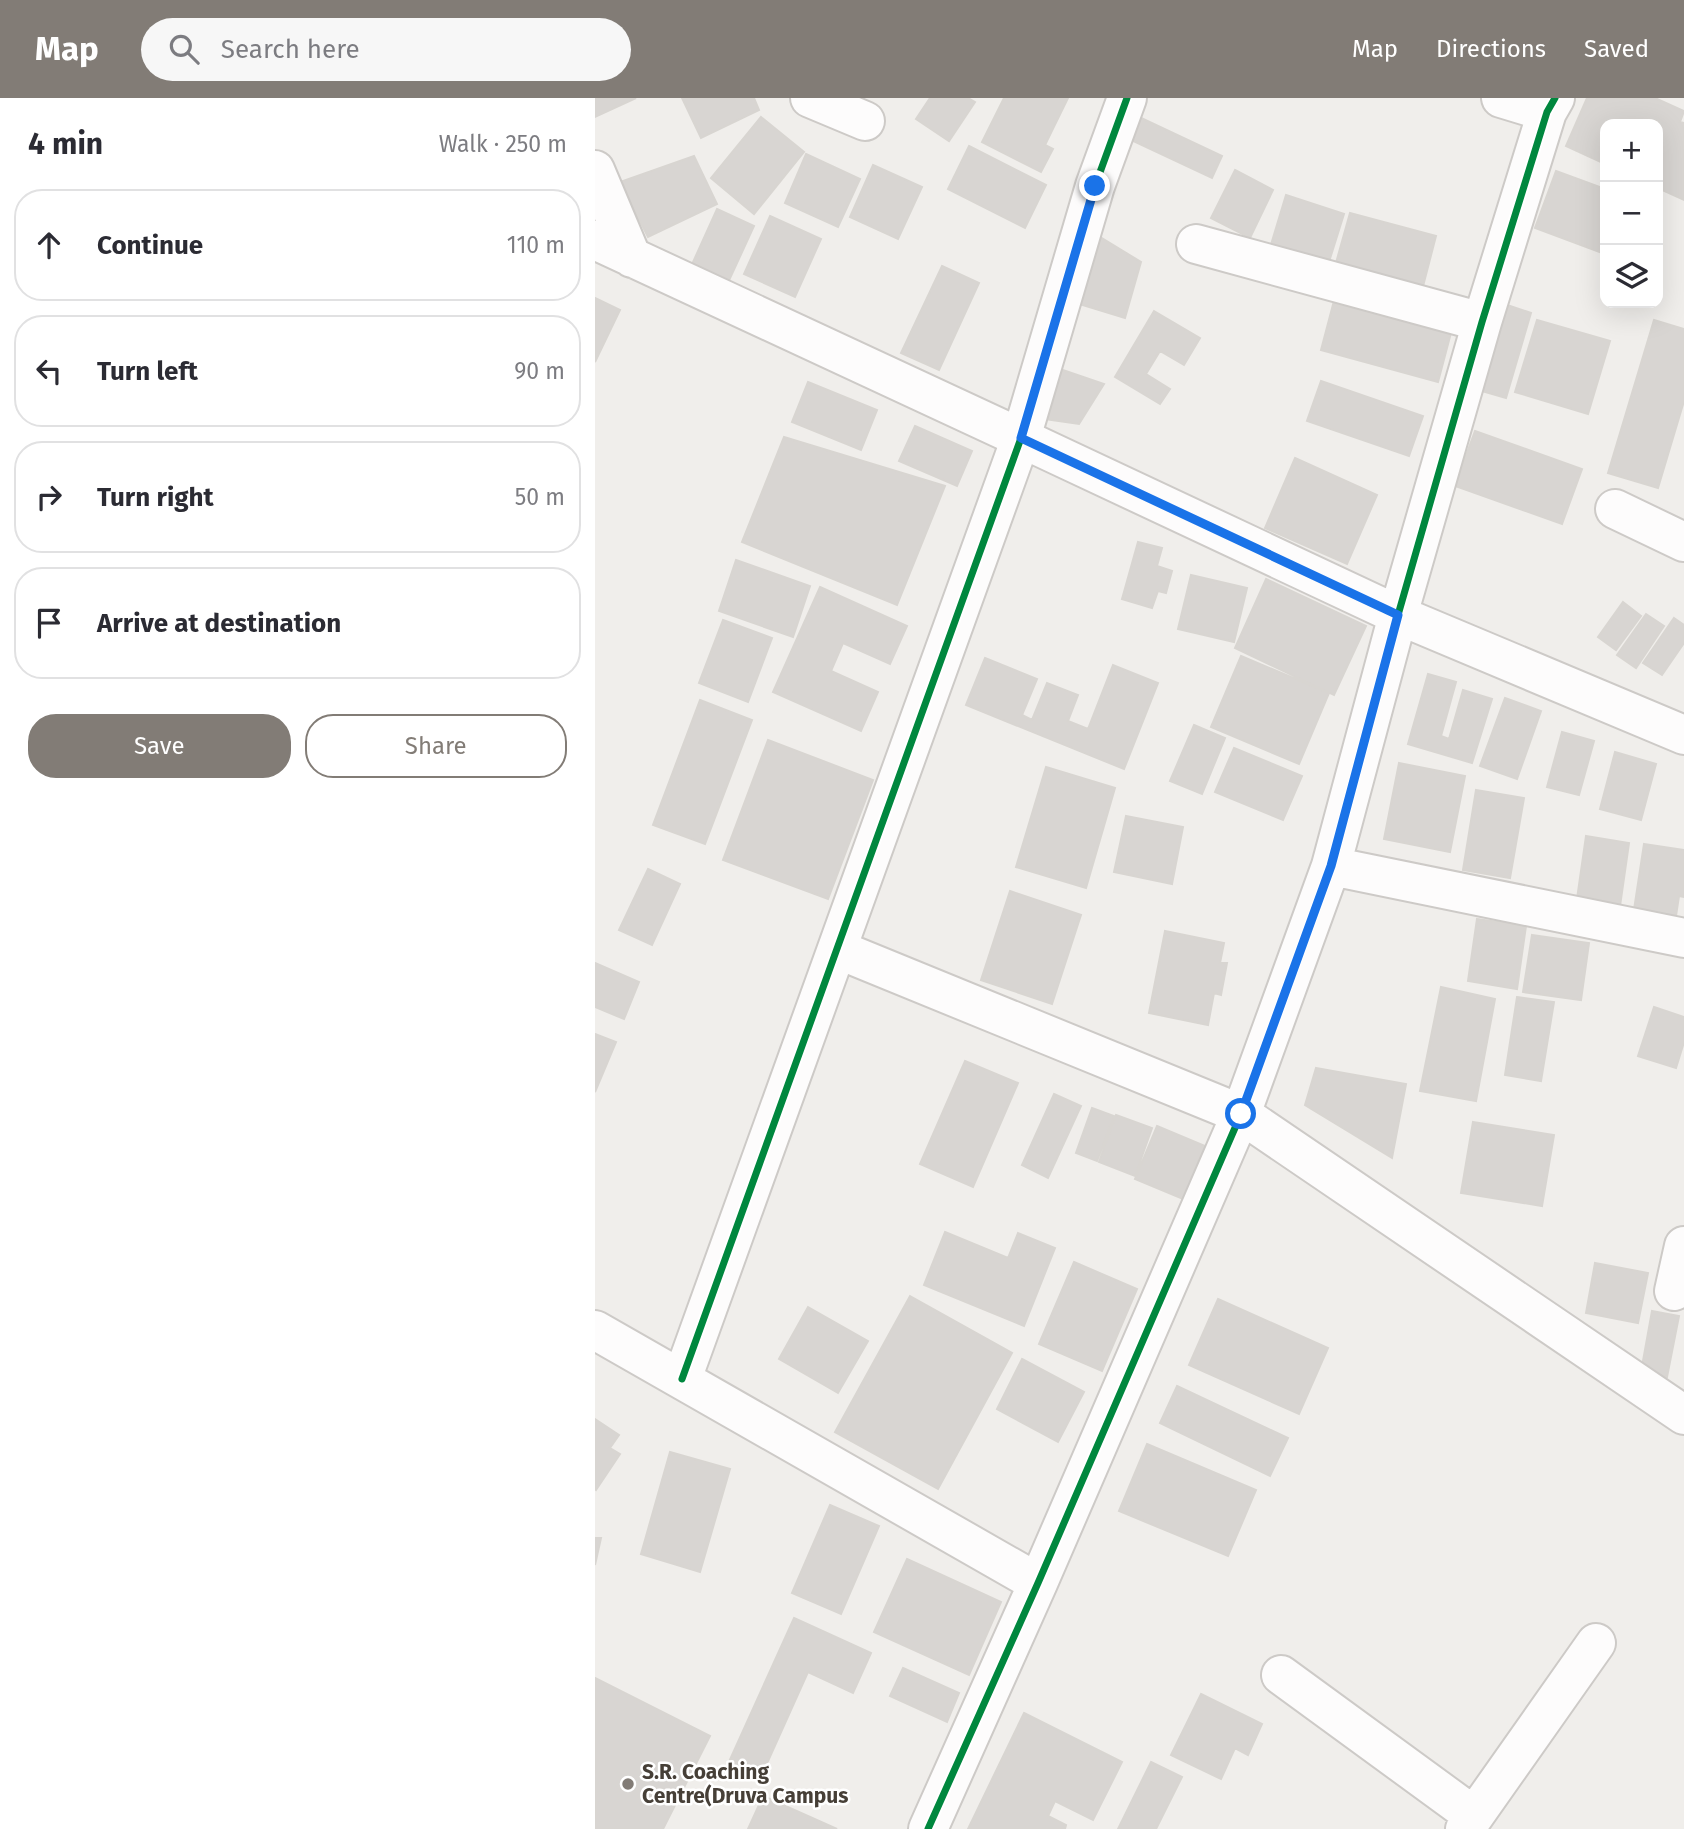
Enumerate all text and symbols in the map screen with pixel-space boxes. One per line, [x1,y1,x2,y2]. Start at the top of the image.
search box [141,18,631,81]
text: Map [35,29,99,69]
icon: search [165,30,203,68]
text: Search here [221,34,360,65]
text: Map [1352,35,1398,63]
text: Directions [1436,35,1546,63]
text: Saved [1584,35,1649,63]
map controls [1600,119,1663,308]
button: + [1600,119,1663,182]
text: 4 min [28,126,103,162]
text: Walk · 250 m [439,130,567,158]
route end [1079,170,1110,201]
button: − [1600,182,1663,245]
icon: ahead [30,226,68,264]
text: Continue [97,230,203,261]
text: 110 m [507,231,565,259]
button: layers [1600,245,1663,308]
icon: left [30,352,68,390]
text: Turn left [97,356,198,387]
text: 90 m [514,357,565,385]
icon: right [30,478,68,516]
text: Turn right [97,482,214,513]
text: 50 m [515,483,565,511]
icon: arrive [30,604,68,642]
text: Arrive at destination [97,608,341,639]
button: Save [28,714,291,778]
button: Share [305,714,567,778]
route start [1225,1098,1256,1129]
place label: S.R. Coaching Centre(Druva Campus [642,1759,848,1809]
marker: S.R. Coaching Centre(Druva Campus [620,1776,636,1792]

